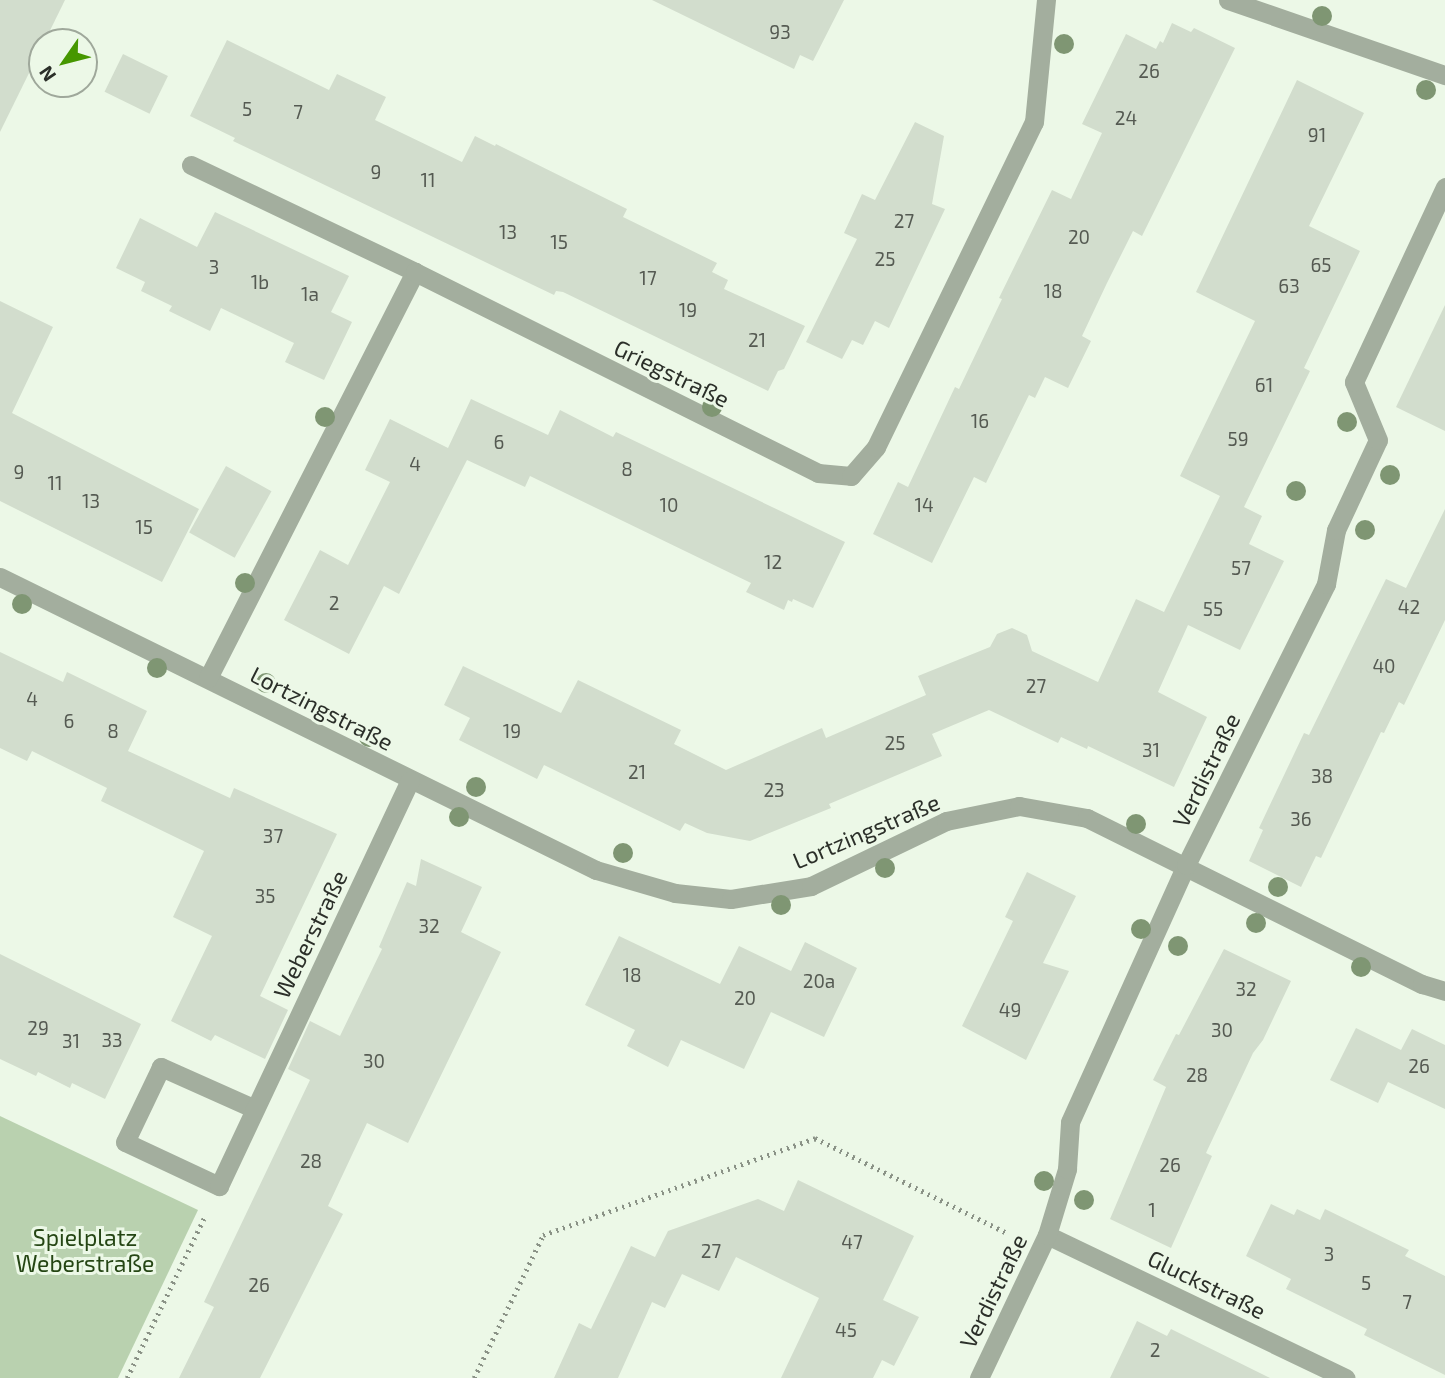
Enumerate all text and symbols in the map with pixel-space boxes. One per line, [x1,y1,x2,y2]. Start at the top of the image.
house number: 93 [769,21,791,43]
north arrow [28,28,98,98]
house number: 26 [1138,60,1160,82]
text: N [34,62,60,86]
house number: 5 [242,98,252,120]
house number: 7 [293,101,303,123]
house number: 24 [1115,107,1137,129]
house number: 91 [1308,124,1326,146]
house number: 9 [371,161,381,183]
house number: 11 [420,169,436,191]
house number: 27 [894,210,914,232]
house number: 13 [499,221,517,243]
house number: 20 [1068,226,1090,248]
house number: 15 [550,231,568,253]
house number: 25 [875,248,895,270]
house number: 65 [1310,254,1332,276]
house number: 3 [209,256,219,278]
house number: 17 [639,267,657,289]
house number: 1b [251,271,269,293]
house number: 63 [1278,275,1300,297]
house number: 18 [1043,280,1063,302]
house number: 1a [301,283,319,305]
house number: 19 [679,299,697,321]
house number: 21 [748,329,766,351]
street label: Griegstraße [610,333,734,413]
house number: 61 [1255,374,1273,396]
house number: 16 [971,410,989,432]
house number: 59 [1227,428,1249,450]
house number: 6 [494,431,504,453]
house number: 4 [409,453,421,475]
house number: 8 [621,458,633,480]
house number: 9 [14,461,24,483]
house number: 11 [47,472,63,494]
house number: 13 [82,490,100,512]
house number: 10 [659,494,679,516]
house number: 14 [914,494,934,516]
house number: 15 [135,516,153,538]
house number: 12 [764,551,782,573]
house number: 57 [1231,557,1251,579]
house number: 2 [329,592,339,614]
house number: 42 [1398,596,1420,618]
house number: 55 [1203,598,1223,620]
house number: 40 [1372,655,1396,677]
street label: Lortzingstraße [246,660,398,756]
house number: 27 [1026,675,1046,697]
house number: 4 [26,688,38,710]
street label: Verdistraße [1167,708,1245,832]
house number: 6 [64,710,74,732]
house number: 8 [107,720,119,742]
house number: 19 [503,720,521,742]
house number: 25 [885,732,905,754]
house number: 31 [1142,739,1160,761]
house number: 21 [628,761,646,783]
house number: 38 [1311,765,1333,787]
house number: 23 [763,779,785,801]
street label: Lortzingstraße [789,788,943,874]
house number: 36 [1290,808,1312,830]
house number: 37 [263,825,283,847]
street label: Weberstraße [267,866,353,1002]
house number: 35 [255,885,275,907]
house number: 32 [418,915,440,937]
house number: 18 [622,964,642,986]
house number: 20a [803,970,835,992]
house number: 32 [1235,978,1257,1000]
house number: 20 [734,987,756,1009]
house number: 49 [999,999,1021,1021]
house number: 29 [27,1017,49,1039]
house number: 30 [1211,1019,1233,1041]
house number: 33 [101,1029,123,1051]
house number: 31 [62,1030,80,1052]
house number: 30 [363,1050,385,1072]
house number: 26 [1408,1055,1430,1077]
house number: 28 [1186,1064,1208,1086]
house number: 28 [300,1150,322,1172]
house number: 26 [1159,1154,1181,1176]
house number: 1 [1148,1199,1156,1221]
park label: Spielplatz Weberstraße [16,1223,154,1277]
street label: Verdistraße [954,1229,1032,1353]
house number: 47 [841,1231,863,1253]
house number: 27 [701,1240,721,1262]
house number: 3 [1324,1243,1334,1265]
street label: Gluckstraße [1144,1244,1270,1324]
house number: 5 [1361,1272,1371,1294]
house number: 26 [248,1274,270,1296]
house number: 7 [1402,1291,1412,1313]
house number: 45 [835,1319,857,1341]
house number: 2 [1150,1339,1160,1361]

